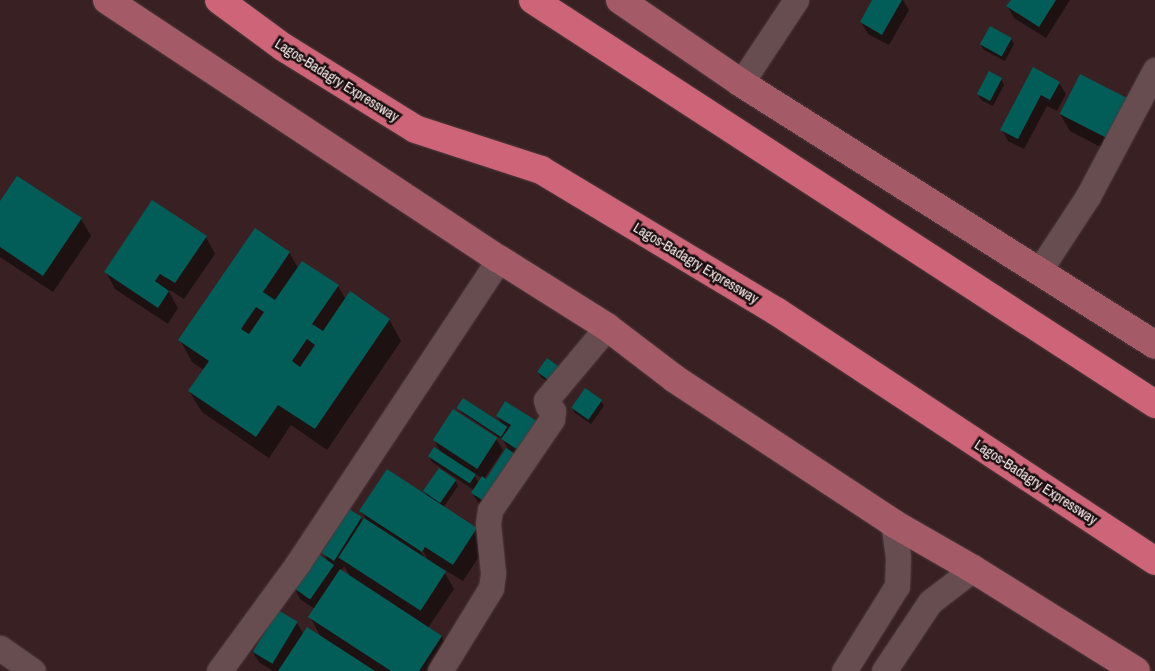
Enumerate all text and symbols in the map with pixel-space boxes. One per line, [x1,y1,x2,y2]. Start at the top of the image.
street label: Lagos-Badagry Expressway [272,35,402,125]
street label: Lagos-Badagry Expressway [630,219,762,307]
street label: Lagos-Badagry Expressway [971,436,1101,528]

